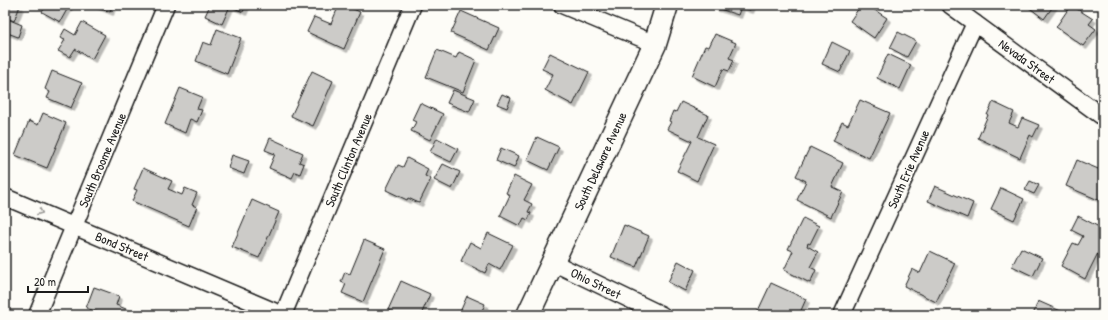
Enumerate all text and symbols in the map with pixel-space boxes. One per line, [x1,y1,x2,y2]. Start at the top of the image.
street label: Nevada Street [995,34,1059,88]
street label: South Delaware Avenue [569,109,631,213]
street label: South Broome Avenue [74,110,130,210]
street label: South Clinton Avenue [320,110,376,210]
street label: South Erie Avenue [883,127,933,211]
one-way arrow [36,207,43,215]
street label: Bond Street [93,227,152,265]
street label: Ohio Street [568,263,625,303]
scale bar [28,268,88,294]
text: 20 m [34,273,56,290]

